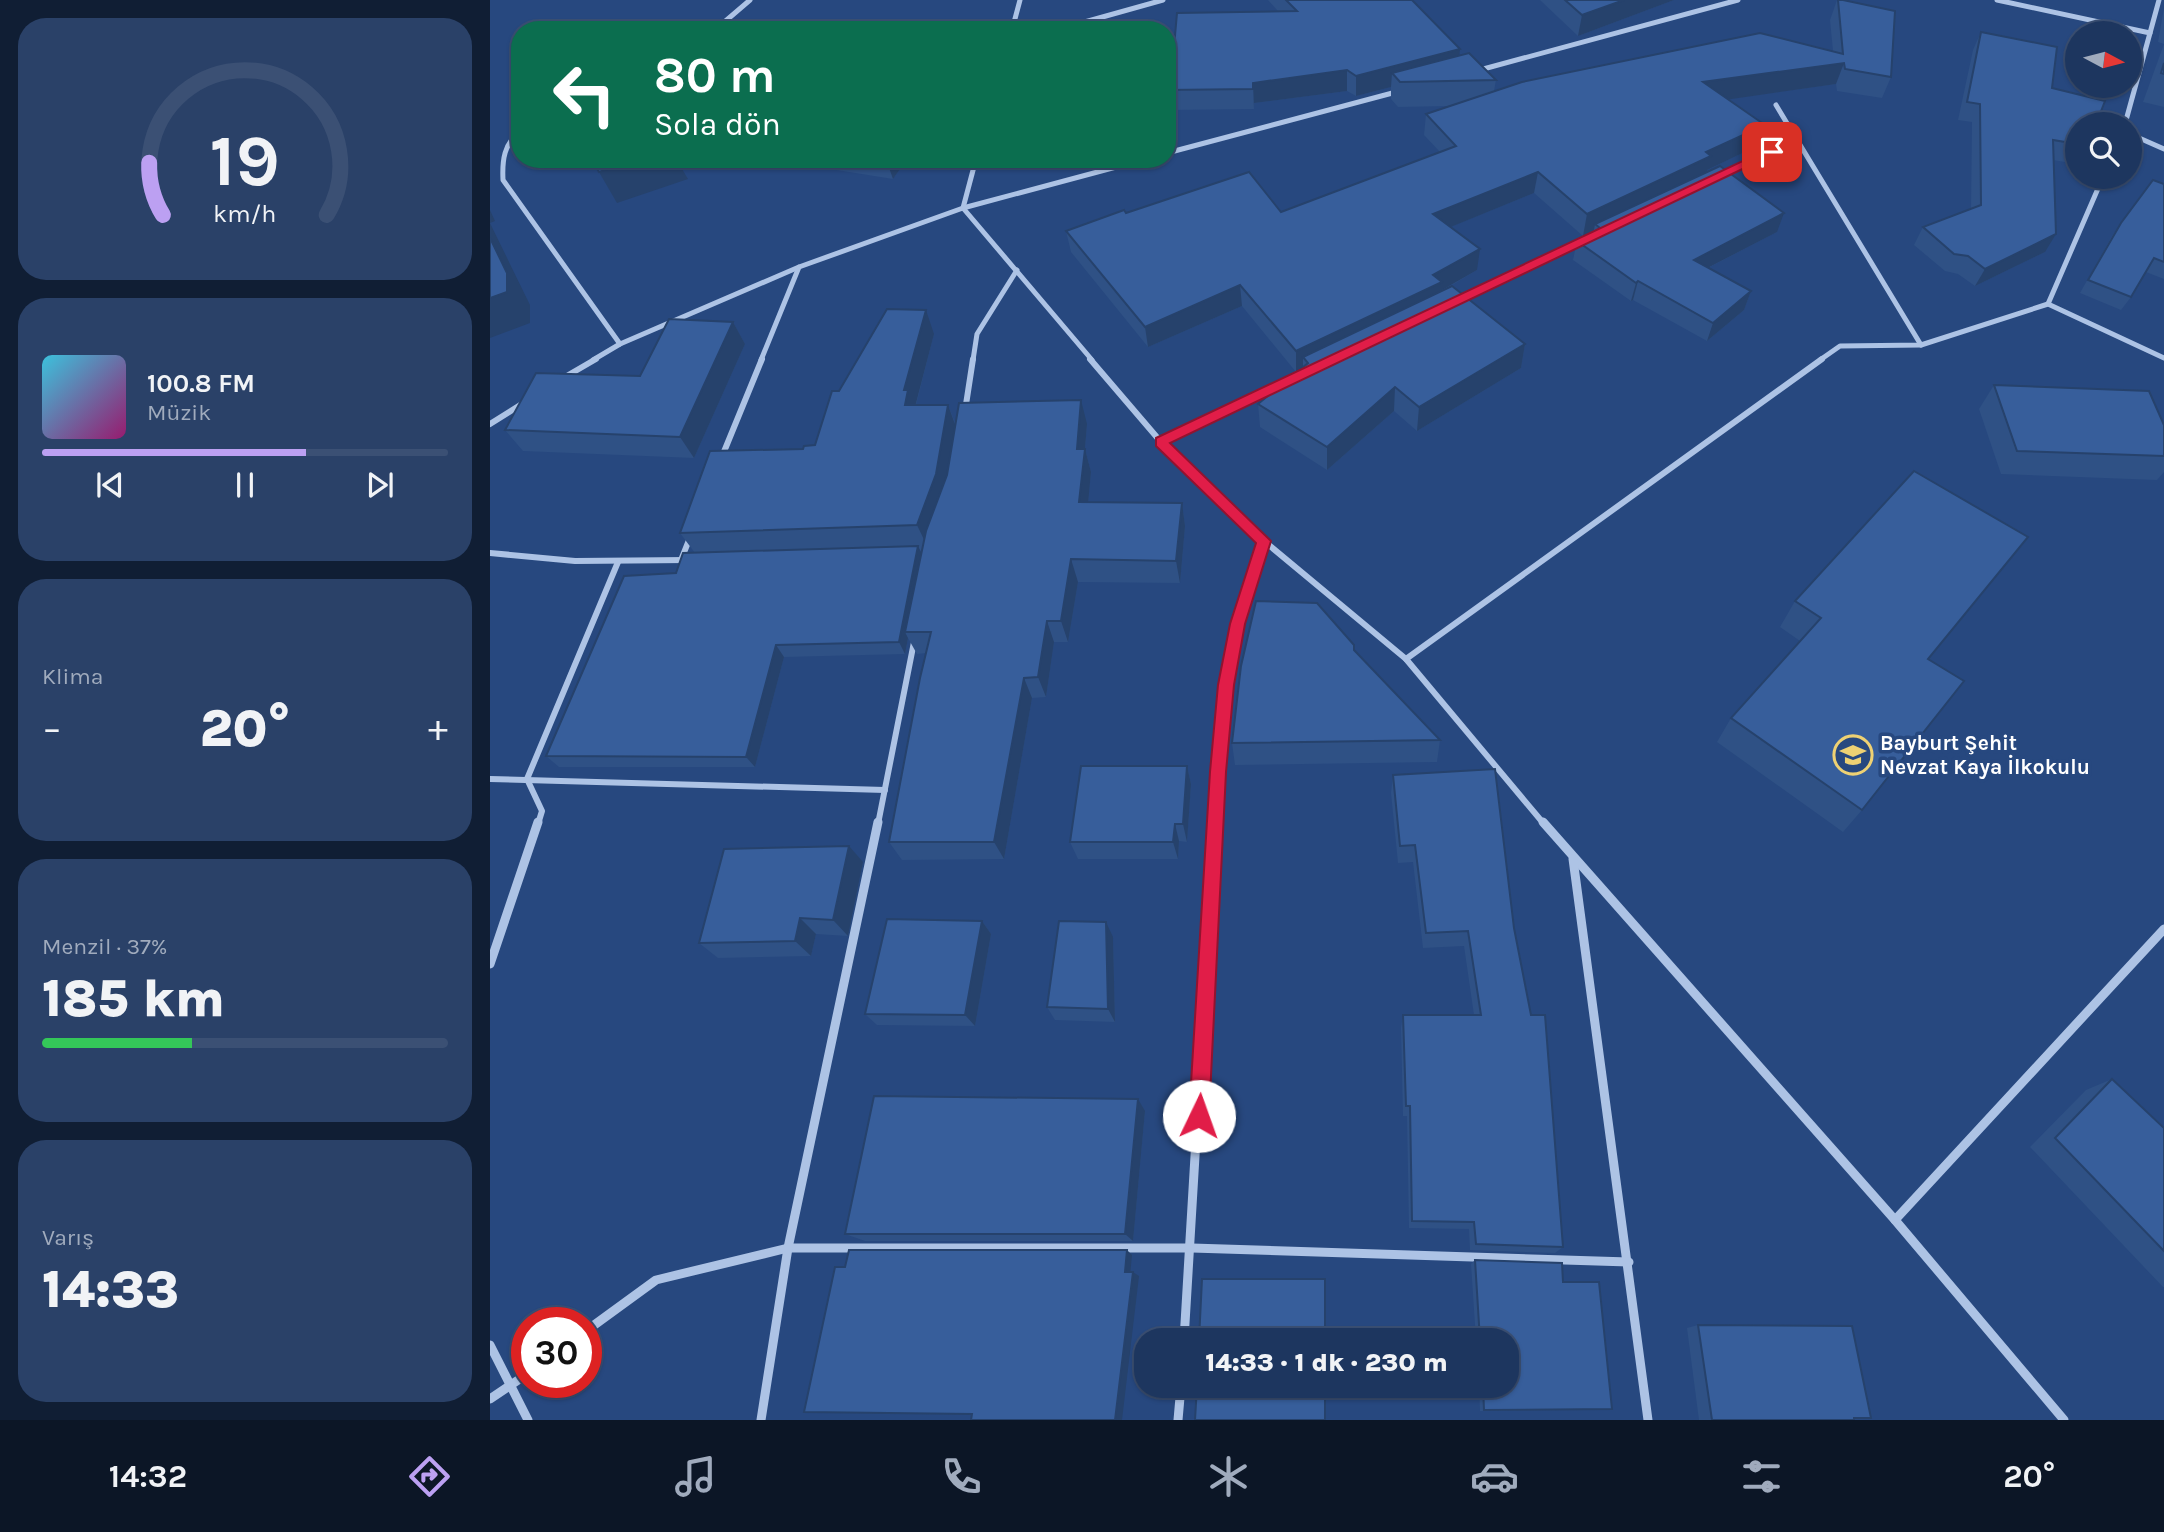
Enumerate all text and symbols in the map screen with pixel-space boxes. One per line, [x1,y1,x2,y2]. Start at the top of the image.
north arrow [2065,21,2142,98]
map controls [2065,21,2142,189]
text: 80 m [654,47,776,104]
icon: left [539,49,630,140]
text: Sola dön [654,106,781,143]
button: search [2065,112,2142,189]
text: 19 [210,119,280,204]
pin [1742,122,1802,182]
icon: arrive [1753,133,1791,171]
text: km/h [213,199,277,228]
text: 100.8 FM [147,368,255,399]
text: Müzik [147,399,211,426]
icon: previous [91,466,129,504]
icon: pause [226,466,264,504]
icon: next [361,466,399,504]
text: Klima [42,663,103,690]
text: 20° [200,698,290,759]
text: − [42,706,62,751]
text: + [428,706,448,751]
place label: Bayburt Şehit Nevzat Kaya İlkokulu [1880,731,2090,779]
school or university icon: Bayburt Şehit Nevzat Kaya İlkokulu [1832,734,1874,776]
text: Menzil · 37% [42,933,167,960]
text: 185 km [42,968,225,1029]
position arrow [1162,1079,1236,1153]
text: Varış [42,1224,94,1251]
text: 14:33 [42,1259,179,1320]
speed limit sign: 30 [511,1307,602,1398]
text: 14:33 · 1 dk · 230 m [1205,1347,1448,1378]
icon: directions [405,1452,454,1501]
icon: music [671,1452,720,1501]
icon: phone [937,1452,986,1501]
icon: climate [1204,1452,1253,1501]
icon: car [1470,1452,1519,1501]
icon: filters [1737,1452,1786,1501]
text: 14:32 [109,1458,187,1495]
text: 20° [2003,1458,2055,1495]

